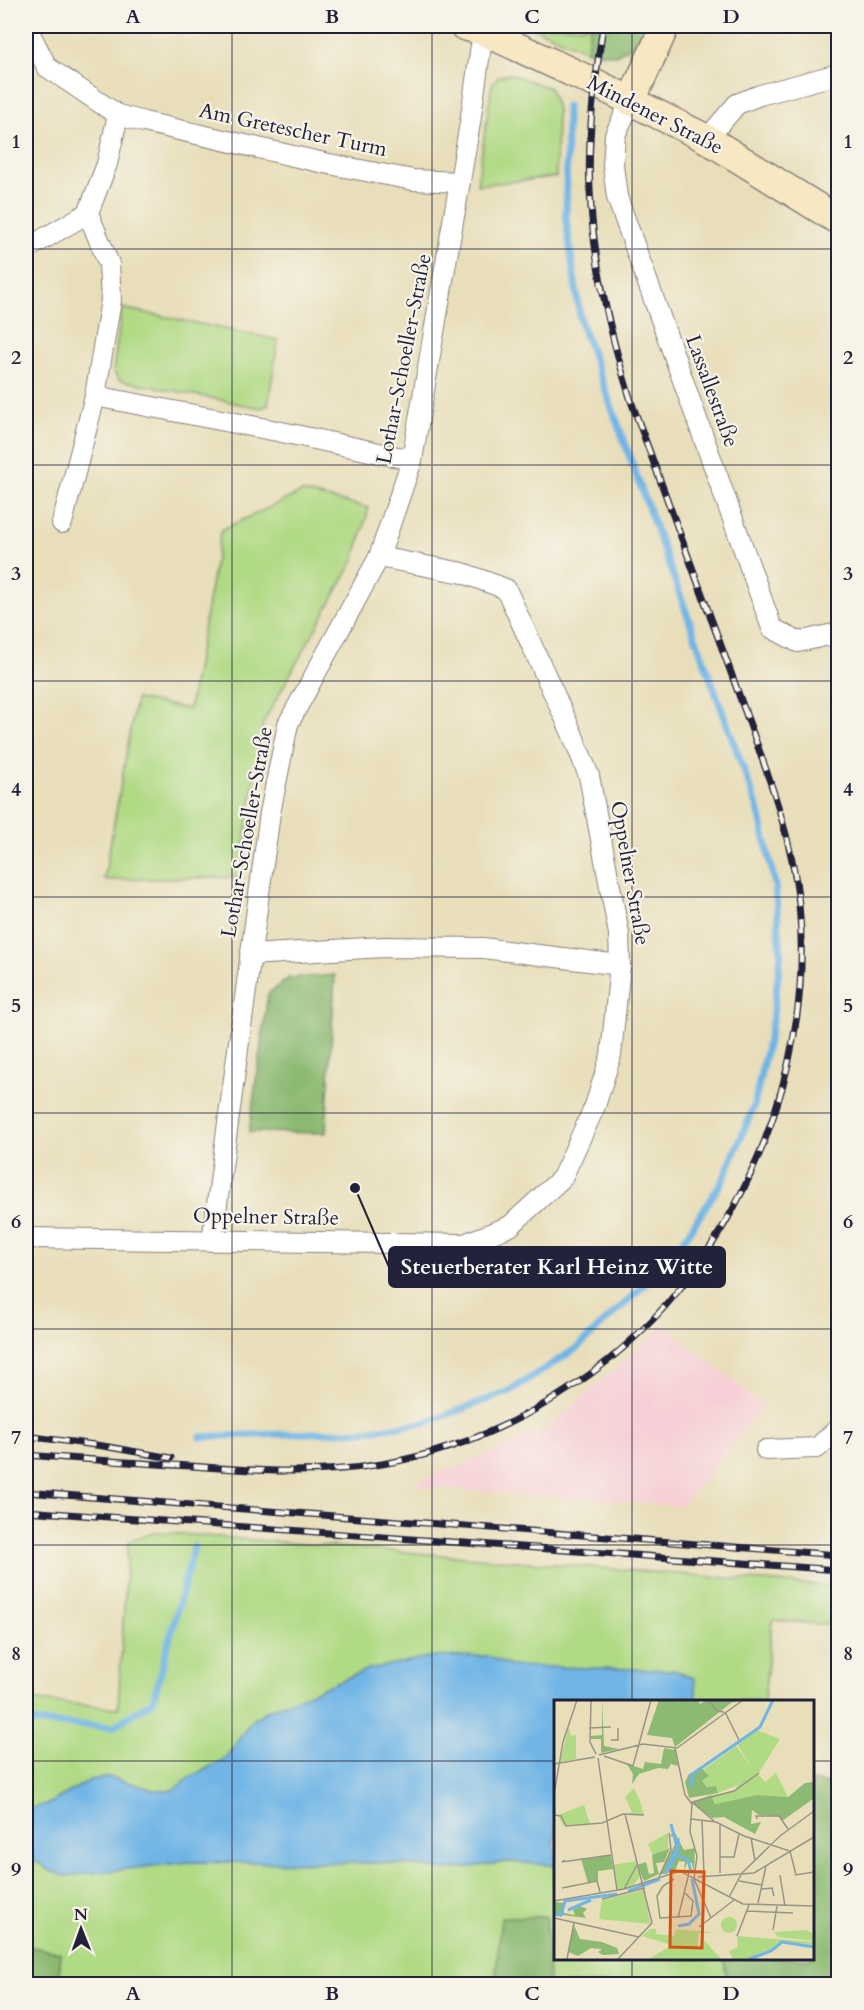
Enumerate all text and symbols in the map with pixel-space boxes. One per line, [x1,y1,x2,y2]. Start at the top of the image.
text: A [125,3,141,30]
text: B [325,3,339,30]
text: C [524,3,540,30]
text: D [722,3,740,30]
street label: Mindener Straße [582,68,728,162]
street label: Am Gretescher Turm [196,96,390,164]
text: 1 [11,128,21,155]
text: 1 [843,128,853,155]
street label: Lothar-Schoeller-Straße [369,251,439,467]
street label: Lassallestraße [678,331,746,451]
text: 2 [11,344,21,371]
text: 2 [843,344,853,371]
text: 3 [11,560,21,587]
text: 3 [843,560,853,587]
street label: Lothar-Schoeller-Straße [214,724,280,940]
text: 4 [11,776,21,803]
text: 4 [843,776,853,803]
street label: Oppelner Straße [603,799,657,947]
text: 5 [11,992,21,1019]
text: 5 [843,992,853,1019]
street label: Oppelner Straße [193,1201,339,1233]
text: 6 [11,1208,21,1235]
text: 6 [843,1208,853,1235]
callout: Steuerberater Karl Heinz Witte [389,1247,725,1287]
text: Steuerberater Karl Heinz Witte [401,1252,713,1282]
text: 7 [11,1424,21,1451]
text: 7 [843,1424,853,1451]
text: 8 [11,1640,21,1667]
text: 8 [843,1640,853,1667]
inset map [554,1700,813,1959]
text: 9 [11,1856,21,1883]
text: 9 [843,1856,853,1883]
north arrow [51,1899,111,1959]
text: N [74,1904,88,1926]
text: A [125,1980,141,2007]
text: B [325,1980,339,2007]
text: C [524,1980,540,2007]
text: D [722,1980,740,2007]

